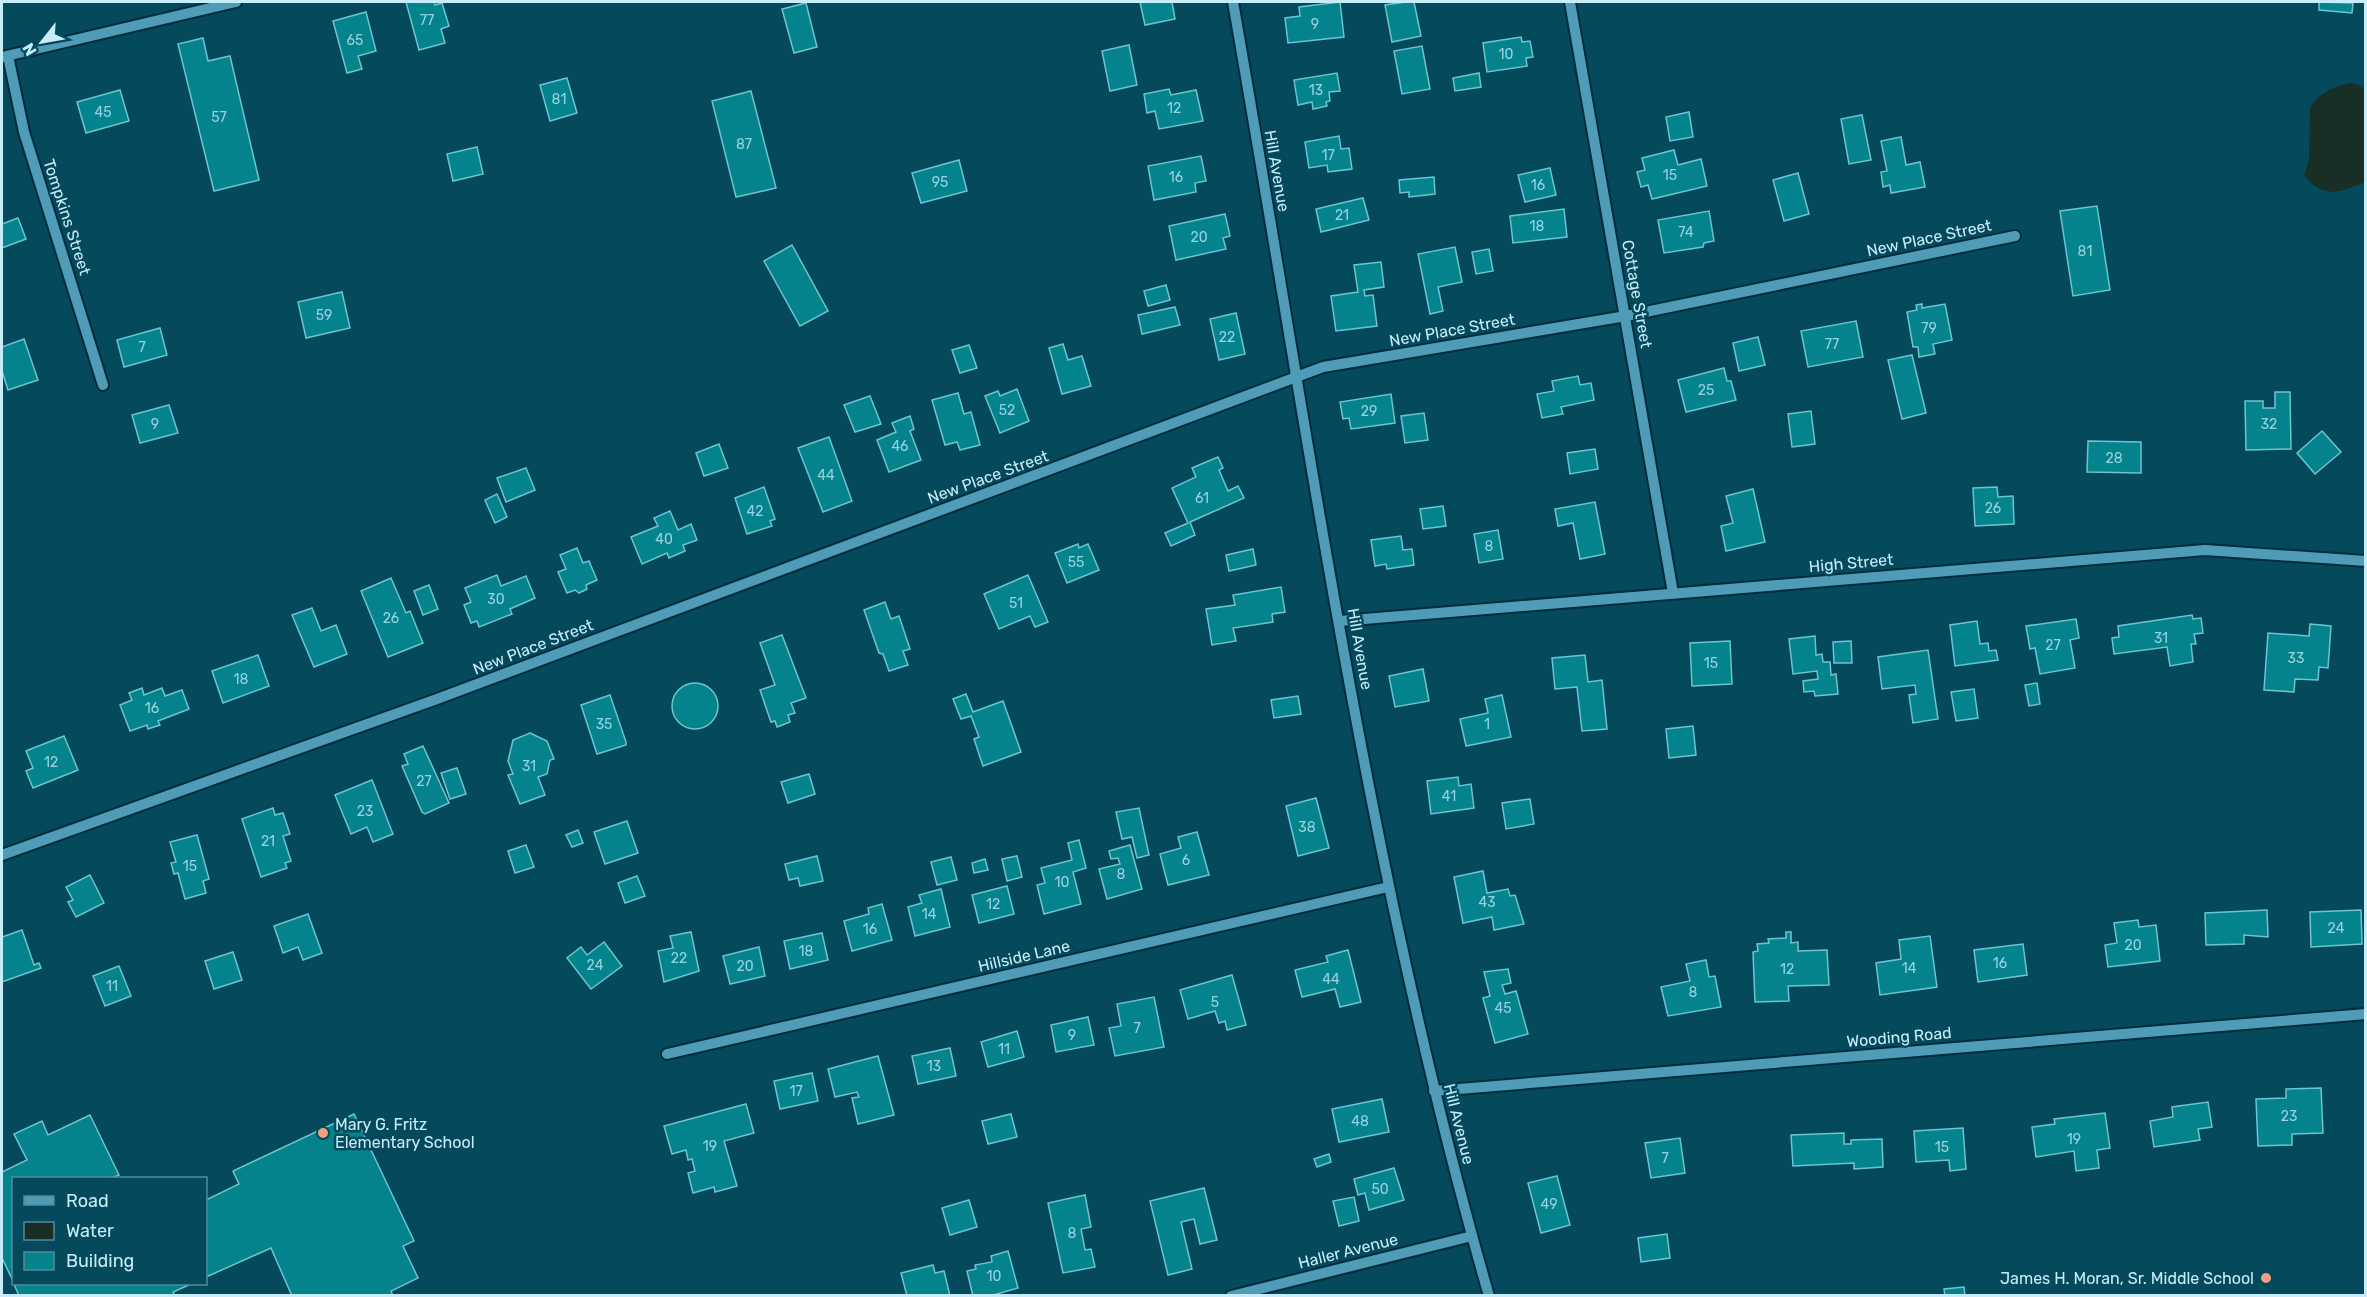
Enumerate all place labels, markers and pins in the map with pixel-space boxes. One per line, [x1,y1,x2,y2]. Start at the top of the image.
place label: Mary G. Fritz Elementary School [335,1115,475,1152]
marker: Mary G. Fritz Elementary School [316,1126,330,1140]
place label: James H. Moran, Sr. Middle School [2000,1269,2254,1288]
marker: James H. Moran, Sr. Middle School [2259,1271,2273,1285]

